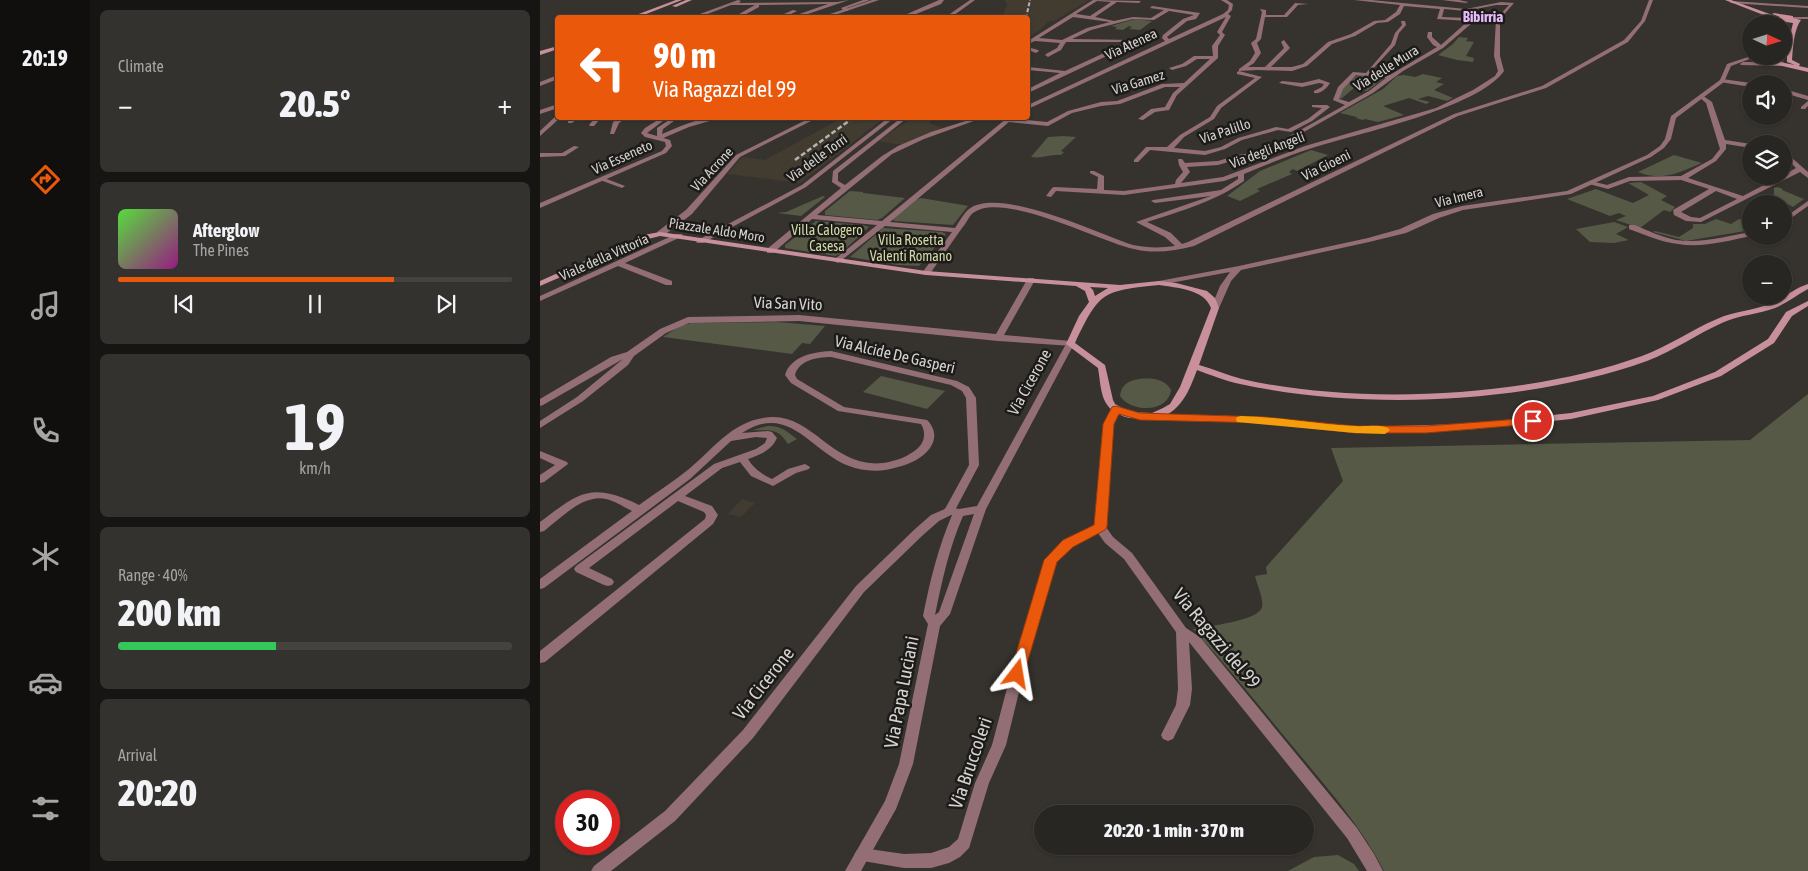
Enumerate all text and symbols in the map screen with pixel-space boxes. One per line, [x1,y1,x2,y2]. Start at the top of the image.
district label: Bibirria [1463,8,1503,25]
north arrow [1742,15,1792,65]
map controls [1742,15,1792,305]
street label: Via Atenea [1103,25,1159,63]
icon: left [570,35,635,100]
text: 90 m [653,35,716,75]
street label: Via delle Mura [1351,42,1421,94]
text: 20:19 [22,45,68,71]
text: Climate [118,57,164,75]
street label: Via Gamez [1110,66,1166,98]
button: sound [1742,75,1792,125]
text: Via Ragazzi del 99 [653,76,796,102]
text: 20.5° [280,82,350,125]
text: − [118,88,133,120]
text: + [497,88,512,120]
street label: Via Palillo [1198,115,1252,147]
street label: Via degli Angeli [1227,128,1307,172]
street label: Via delle Torri [784,131,850,185]
button: layers [1742,135,1792,185]
street label: Via Esseneto [589,137,655,177]
street label: Via Acrone [688,144,736,194]
street label: Via Gioeni [1299,146,1353,184]
icon: directions [28,162,63,197]
street label: Via Imera [1433,183,1485,211]
button: + [1742,195,1792,245]
street label: Piazzale Aldo Moro [668,215,766,245]
text: Afterglow [193,219,260,241]
park label: Villa Calogero Casesa [791,222,863,254]
street label: Viale della Vittoria [557,230,651,284]
park label: Villa Rosetta Valenti Romano [870,232,952,264]
text: The Pines [193,241,249,259]
button: − [1742,255,1792,305]
icon: music [28,288,63,323]
icon: previous [170,290,198,318]
icon: pause [301,290,329,318]
icon: next [432,290,460,318]
street label: Via San Vito [753,293,823,313]
street label: Via Alcide De Gasperi [833,331,957,378]
street label: Via Cicerone [1004,346,1054,418]
text: 19 [284,389,346,464]
pin [1512,400,1554,442]
icon: arrive [1519,407,1547,435]
icon: phone [28,413,63,448]
text: km/h [299,459,331,477]
icon: climate [28,539,63,574]
text: Range · 40% [118,566,188,584]
street label: Via Ragazzi del 99 [1169,583,1265,693]
text: 200 km [118,591,221,634]
street label: Via Papa Luciani [879,634,923,750]
street label: Via Cicerone [728,642,798,724]
position arrow [990,647,1042,699]
icon: car [28,665,63,700]
street label: Via Bruccoleri [944,714,996,812]
text: Arrival [118,746,157,764]
text: 20:20 [118,771,197,814]
speed limit sign: 30 [555,790,620,855]
icon: filters [28,791,63,826]
text: 20:20 · 1 min · 370 m [1104,819,1244,841]

